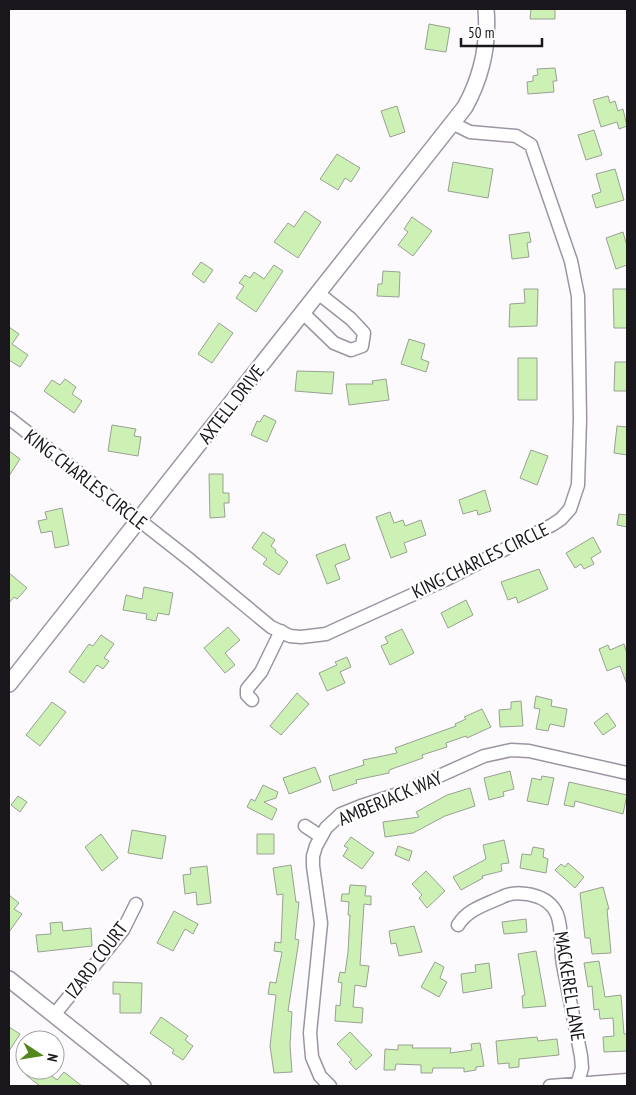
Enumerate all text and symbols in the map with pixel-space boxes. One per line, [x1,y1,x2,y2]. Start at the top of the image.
scale bar [461,15,542,47]
text: 50 m [468,23,494,42]
street label: AXTELL DRIVE [193,360,269,448]
street label: KING CHARLES CIRCLE [20,424,152,534]
street label: KING CHARLES CIRCLE [408,517,552,603]
street label: AMBERJACK WAY [334,765,446,831]
street label: IZARD COURT [59,916,133,1003]
street label: MACKEREL LANE [549,929,591,1043]
north arrow [15,1030,65,1080]
text: N [43,1052,62,1063]

